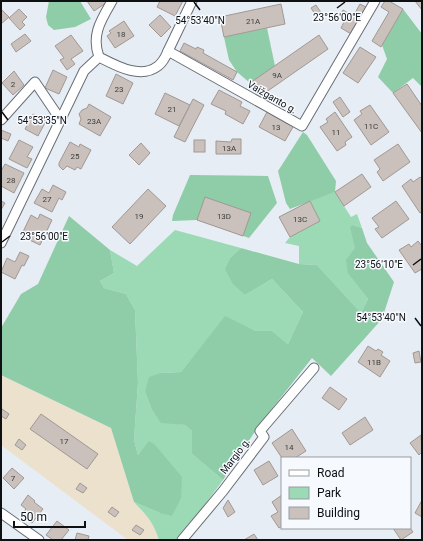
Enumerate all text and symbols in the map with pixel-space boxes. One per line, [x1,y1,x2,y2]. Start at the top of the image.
text: 23°56'00"E [313,12,361,23]
text: 54°53'40"N [175,15,225,26]
house number: 21A [246,17,261,26]
house number: 18 [117,30,126,39]
house number: 9A [272,71,283,80]
street label: Vaižganto g. [245,78,299,116]
house number: 2 [11,80,16,89]
house number: 23 [115,85,124,94]
house number: 21 [168,105,177,114]
text: 54°53'35"N [17,115,67,126]
house number: 23A [87,117,102,126]
house number: 11C [364,122,378,131]
house number: 13 [272,123,281,132]
house number: 11 [332,128,341,137]
house number: 13A [222,144,237,153]
house number: 25 [71,152,80,161]
house number: 28 [7,176,16,185]
house number: 27 [43,195,52,204]
house number: 19 [135,212,144,221]
house number: 13D [217,212,231,221]
house number: 13C [293,215,307,224]
text: 23°56'00"E [20,231,68,242]
text: 23°56'10"E [355,259,403,270]
text: 54°53'40"N [356,312,406,323]
house number: 11B [367,358,381,367]
street label: Margio g. [218,436,252,476]
house number: 17 [60,437,69,446]
house number: 14 [285,443,294,452]
legend [281,457,411,529]
text: Road [317,466,345,480]
house number: 7 [11,474,16,483]
text: Park [317,486,342,500]
scale bar [14,503,85,529]
text: Building [317,506,360,520]
text: 50 m [20,510,47,524]

